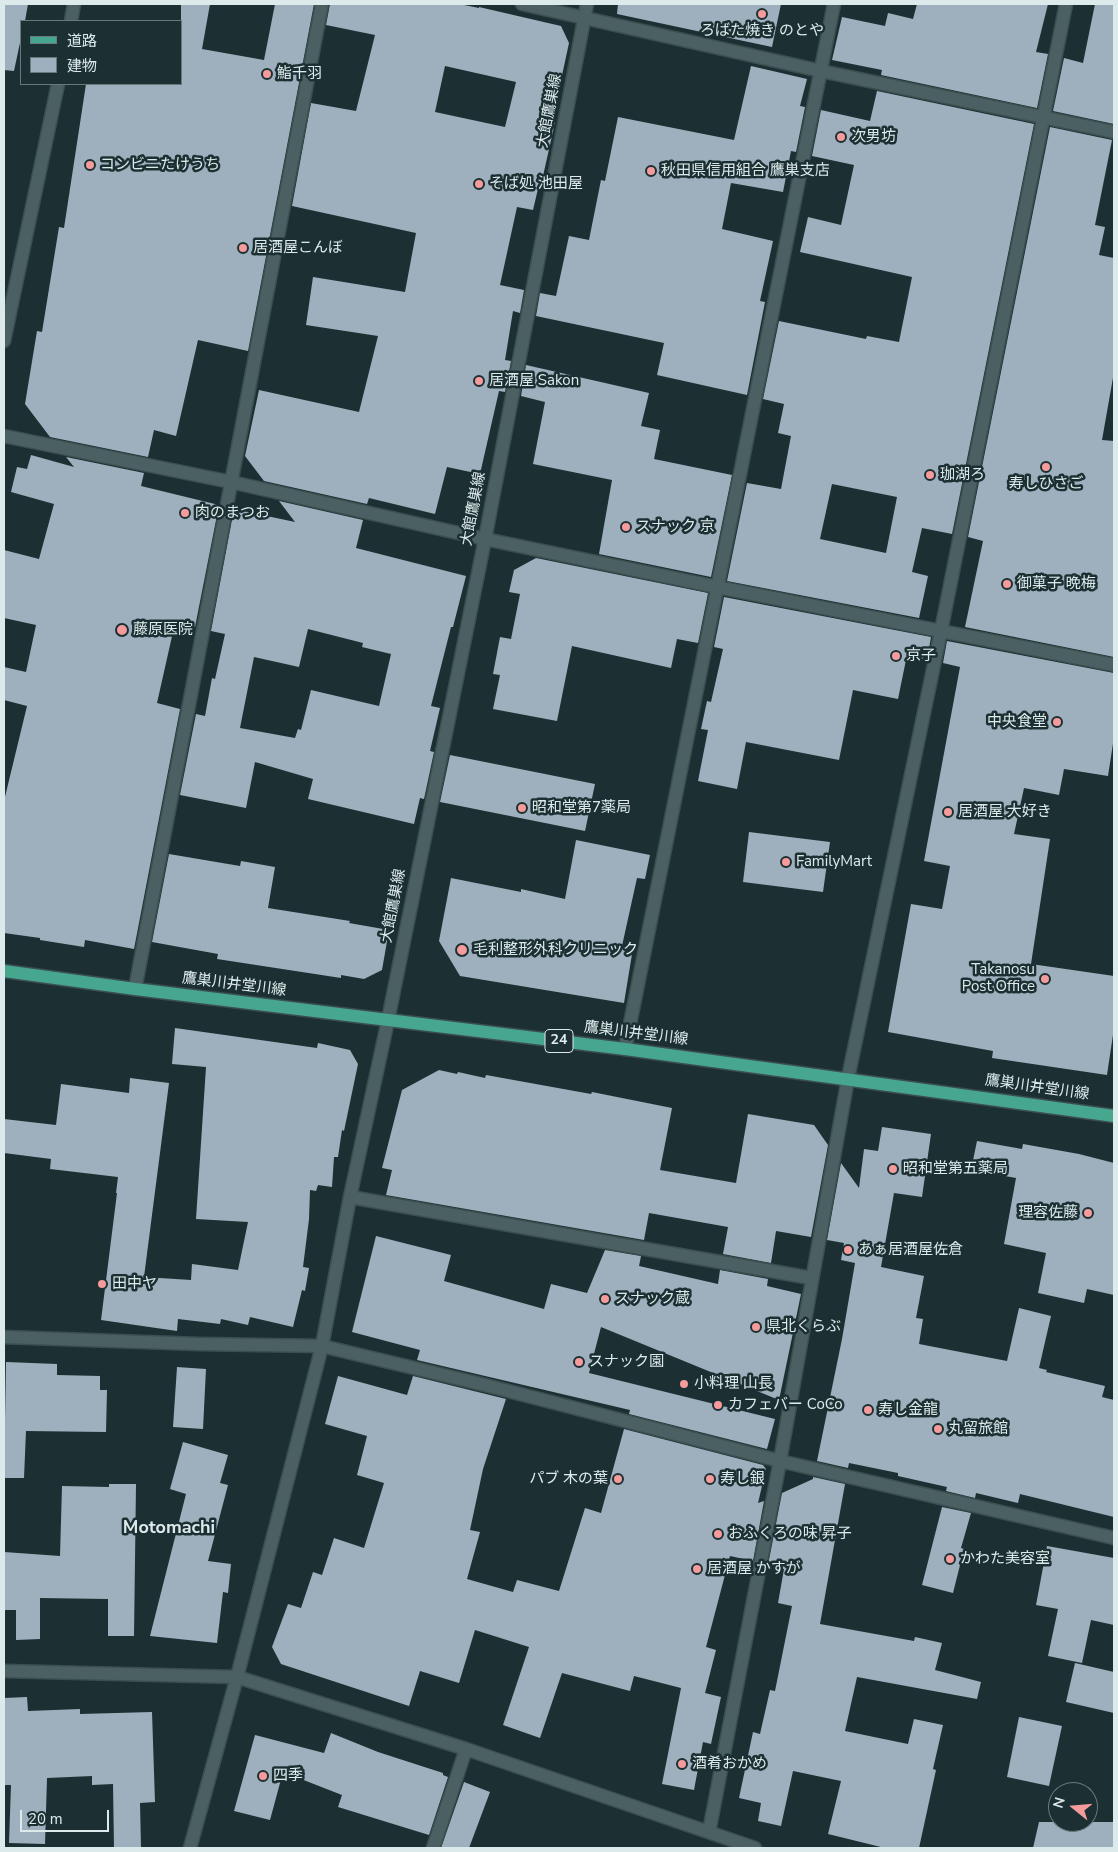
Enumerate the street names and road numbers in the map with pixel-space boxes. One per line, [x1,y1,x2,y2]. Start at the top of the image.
street label: 大館鷹巣線 [534,72,566,150]
street label: 大館鷹巣線 [458,470,490,548]
street label: 大館鷹巣線 [378,867,410,945]
street label: 鷹巣川井堂川線 [181,970,287,1000]
street label: 鷹巣川井堂川線 [583,1019,689,1049]
road number: 24 [545,1030,573,1052]
street label: 鷹巣川井堂川線 [984,1072,1090,1104]

